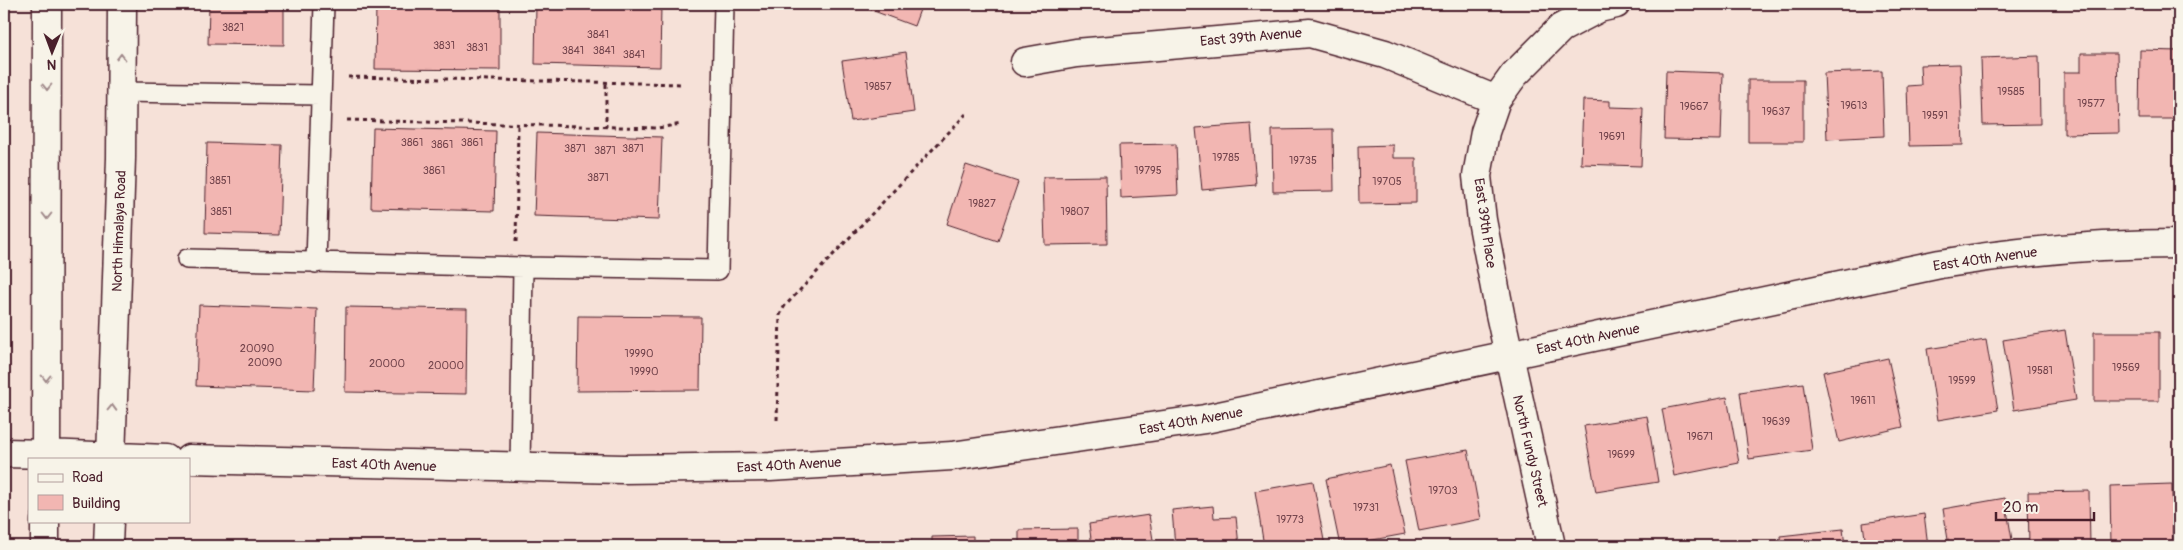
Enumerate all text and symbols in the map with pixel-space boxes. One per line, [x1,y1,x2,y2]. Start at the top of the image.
house number: 3821 [222,21,244,34]
street label: East 39th Avenue [1199,24,1303,50]
north arrow [28,28,78,78]
house number: 3841 [587,28,609,41]
house number: 3831 [433,39,455,52]
house number: 3831 [466,41,488,54]
house number: 3841 [562,44,584,57]
house number: 3841 [593,44,615,57]
house number: 3841 [623,48,645,61]
one-way arrow [116,52,126,60]
text: N [47,56,57,73]
house number: 19857 [864,80,892,93]
one-way arrow [42,84,52,92]
house number: 19585 [1997,85,2025,98]
house number: 19577 [2077,97,2105,110]
house number: 19613 [1841,99,1867,112]
house number: 19667 [1680,100,1708,113]
house number: 19637 [1762,105,1790,118]
house number: 19591 [1922,109,1948,122]
house number: 19691 [1599,130,1625,143]
house number: 3861 [401,136,423,149]
house number: 3861 [461,136,483,149]
house number: 3861 [431,138,453,151]
house number: 3871 [564,142,586,155]
house number: 3871 [622,142,644,155]
house number: 3871 [594,144,616,157]
house number: 19785 [1212,151,1240,164]
house number: 19735 [1289,154,1317,167]
house number: 3861 [423,164,445,177]
house number: 19795 [1134,164,1162,177]
street label: North Himalaya Road [108,170,130,292]
house number: 3871 [587,171,609,184]
house number: 3851 [209,174,231,187]
house number: 19705 [1372,175,1402,188]
street label: East 39th Place [1470,177,1500,269]
house number: 19827 [968,197,996,210]
house number: 3851 [210,205,232,218]
house number: 19807 [1061,205,1090,218]
one-way arrow [42,212,52,220]
street label: East 40th Avenue [1932,243,2038,275]
street label: East 40th Avenue [1535,320,1641,358]
house number: 20090 [240,342,274,355]
house number: 19990 [625,347,653,360]
house number: 20090 [248,356,282,369]
house number: 20000 [369,357,405,370]
house number: 20000 [428,359,464,372]
house number: 19569 [2112,361,2140,374]
house number: 19581 [2027,364,2053,377]
house number: 19990 [630,365,658,378]
one-way arrow [41,374,51,382]
house number: 19599 [1948,374,1976,387]
street label: North Fundy Street [1509,393,1551,509]
house number: 19611 [1851,394,1875,407]
one-way arrow [107,404,118,412]
street label: East 40th Avenue [1138,404,1244,438]
house number: 19639 [1762,415,1790,428]
house number: 19671 [1687,430,1713,443]
house number: 19699 [1607,448,1635,461]
street label: East 40th Avenue [736,454,842,476]
street label: East 40th Avenue [331,455,437,475]
legend [28,458,190,522]
text: Road [72,468,103,487]
house number: 19703 [1428,484,1458,497]
scale bar [1996,490,2093,522]
text: Building [72,494,120,513]
text: 20 m [2003,498,2038,517]
house number: 19731 [1353,501,1379,514]
house number: 19773 [1276,513,1304,526]

